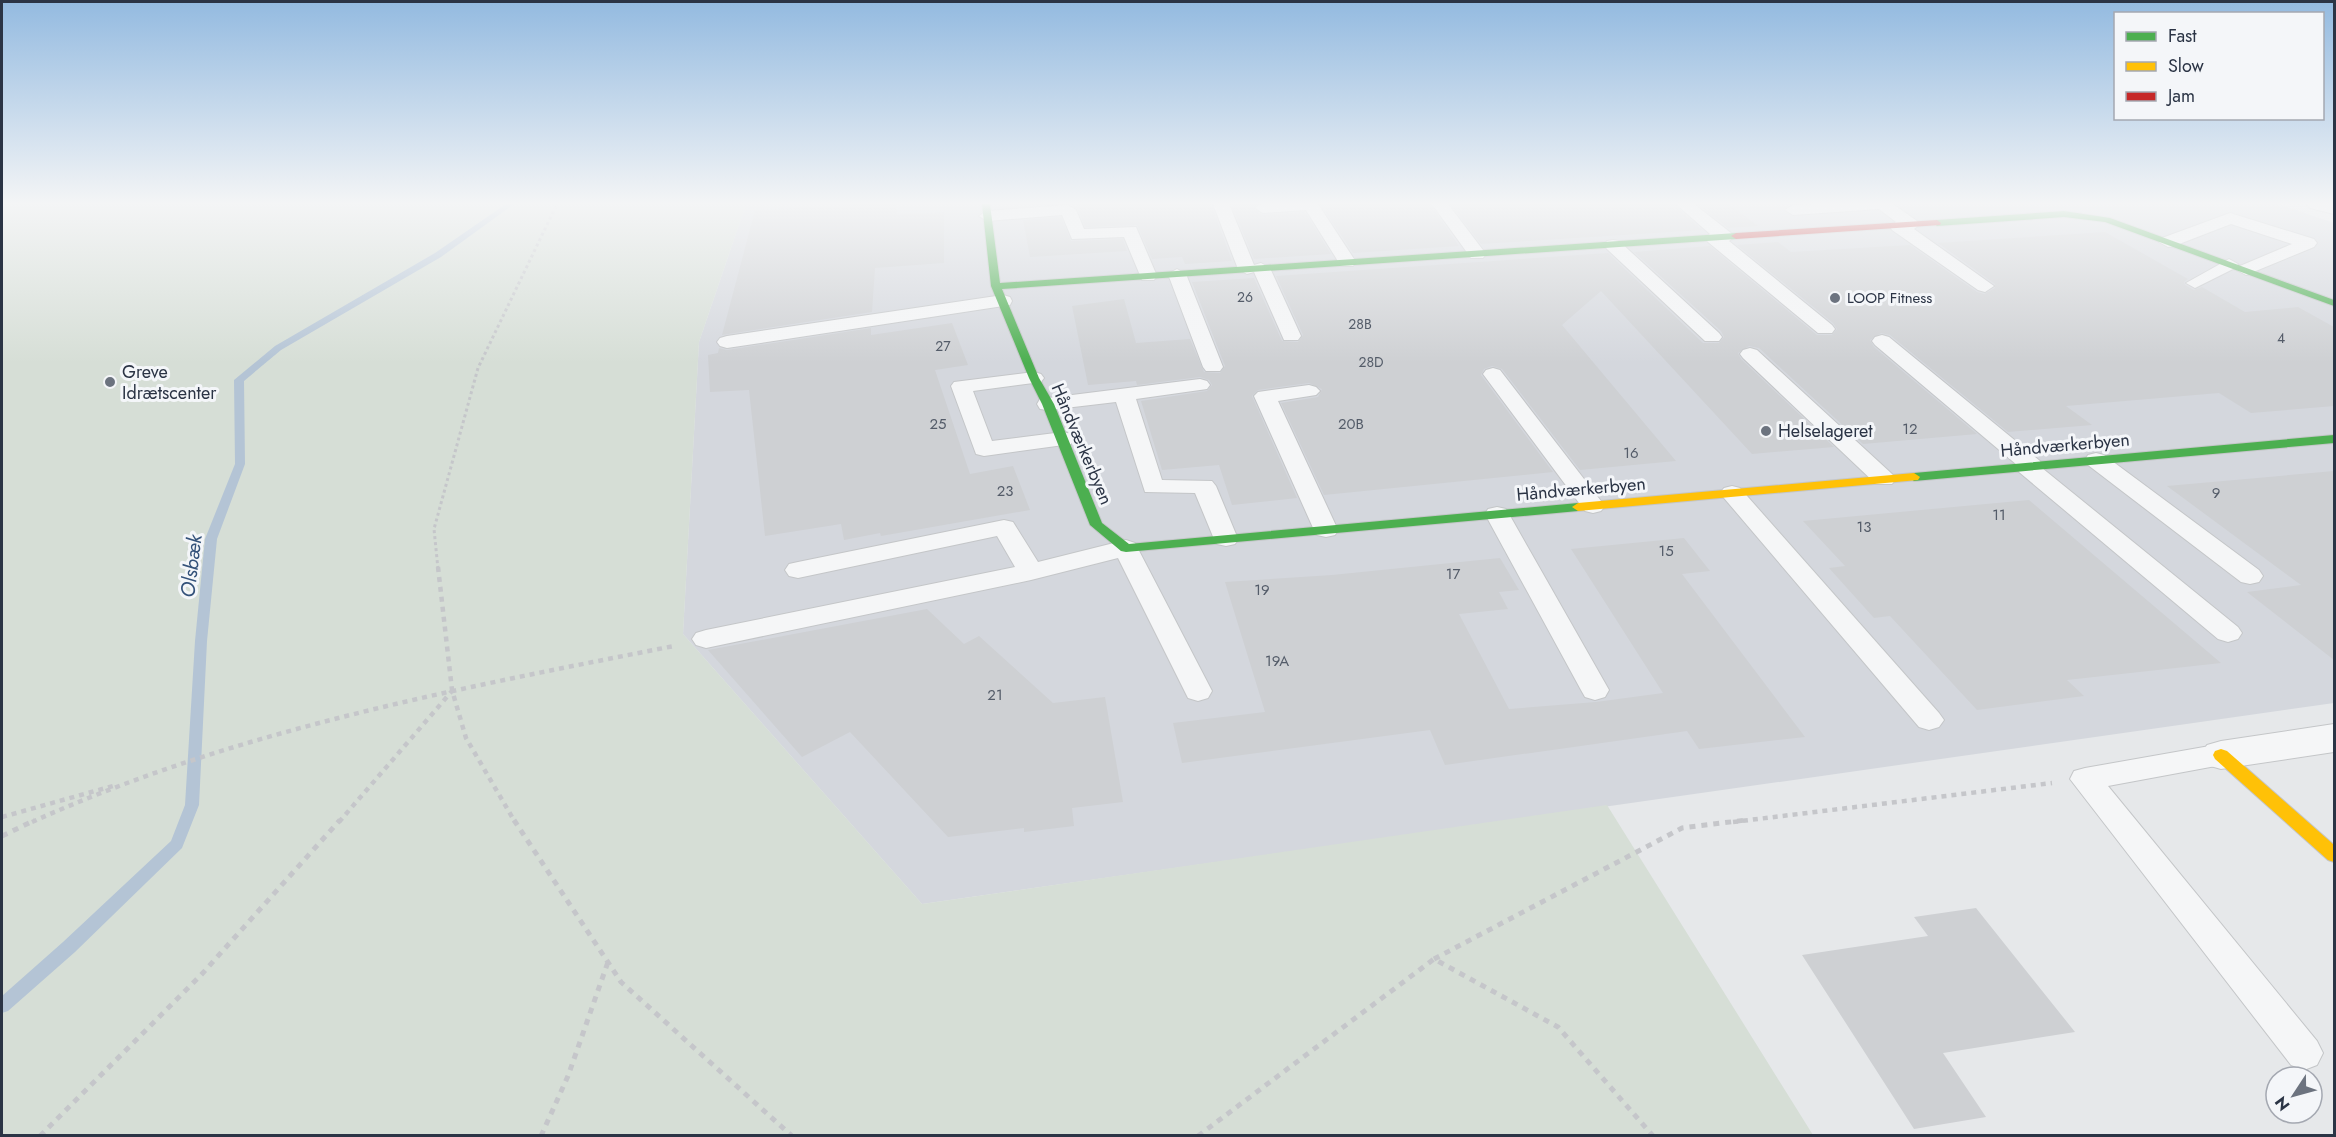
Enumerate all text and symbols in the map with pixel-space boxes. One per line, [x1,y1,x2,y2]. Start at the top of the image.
legend [2114,12,2324,120]
text: Fast [2168,23,2197,49]
text: Slow [2168,53,2205,79]
text: Jam [2166,83,2195,109]
house number: 26 [1237,287,1253,307]
place label: LOOP Fitness [1847,287,1932,309]
marker: LOOP Fitness [1828,291,1842,305]
house number: 28B [1348,314,1372,334]
house number: 4 [2277,328,2285,348]
house number: 27 [935,336,951,356]
house number: 28D [1358,352,1384,372]
place label: Greve Idrætscenter [122,359,217,406]
marker: Greve Idrætscenter [103,375,117,389]
street label: Håndværkerbyen [1045,379,1119,509]
house number: 25 [930,413,947,435]
house number: 20B [1338,413,1364,435]
place label: Helselageret [1778,418,1873,444]
house number: 12 [1902,418,1918,440]
marker: Helselageret [1759,424,1773,438]
street label: Håndværkerbyen [1999,426,2131,464]
house number: 16 [1623,442,1639,464]
street label: Håndværkerbyen [1515,470,1647,508]
house number: 23 [997,480,1013,502]
house number: 9 [2212,482,2220,504]
house number: 11 [1992,504,2006,526]
house number: 13 [1857,516,1871,538]
water label: Olsbæk [173,531,210,599]
house number: 15 [1658,540,1674,562]
house number: 17 [1446,563,1460,585]
house number: 19 [1254,579,1270,601]
house number: 19A [1265,650,1289,672]
house number: 21 [987,684,1003,706]
north arrow [2264,1065,2324,1125]
text: N [2269,1092,2295,1115]

